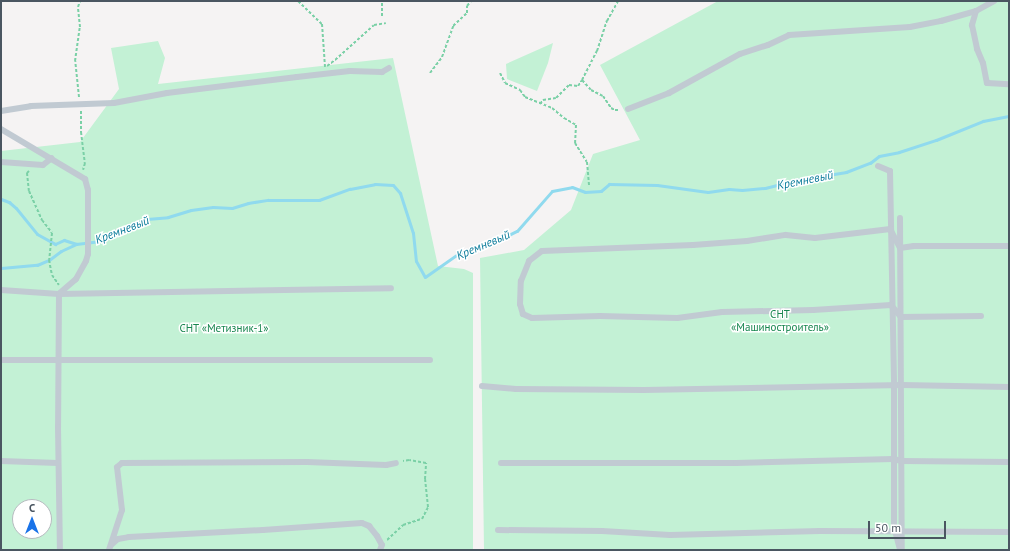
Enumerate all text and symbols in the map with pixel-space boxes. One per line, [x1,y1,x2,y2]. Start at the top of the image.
water label: Кремневый [776,167,834,193]
water label: Кремневый [93,213,151,247]
water label: Кремневый [454,227,512,263]
park label: СНТ «Машиностроитель» [731,308,829,334]
park label: СНТ «Метизник-1» [179,321,269,335]
north arrow [12,499,52,539]
text: С [29,501,35,515]
scale bar [870,513,948,539]
text: 50 m [875,520,901,535]

